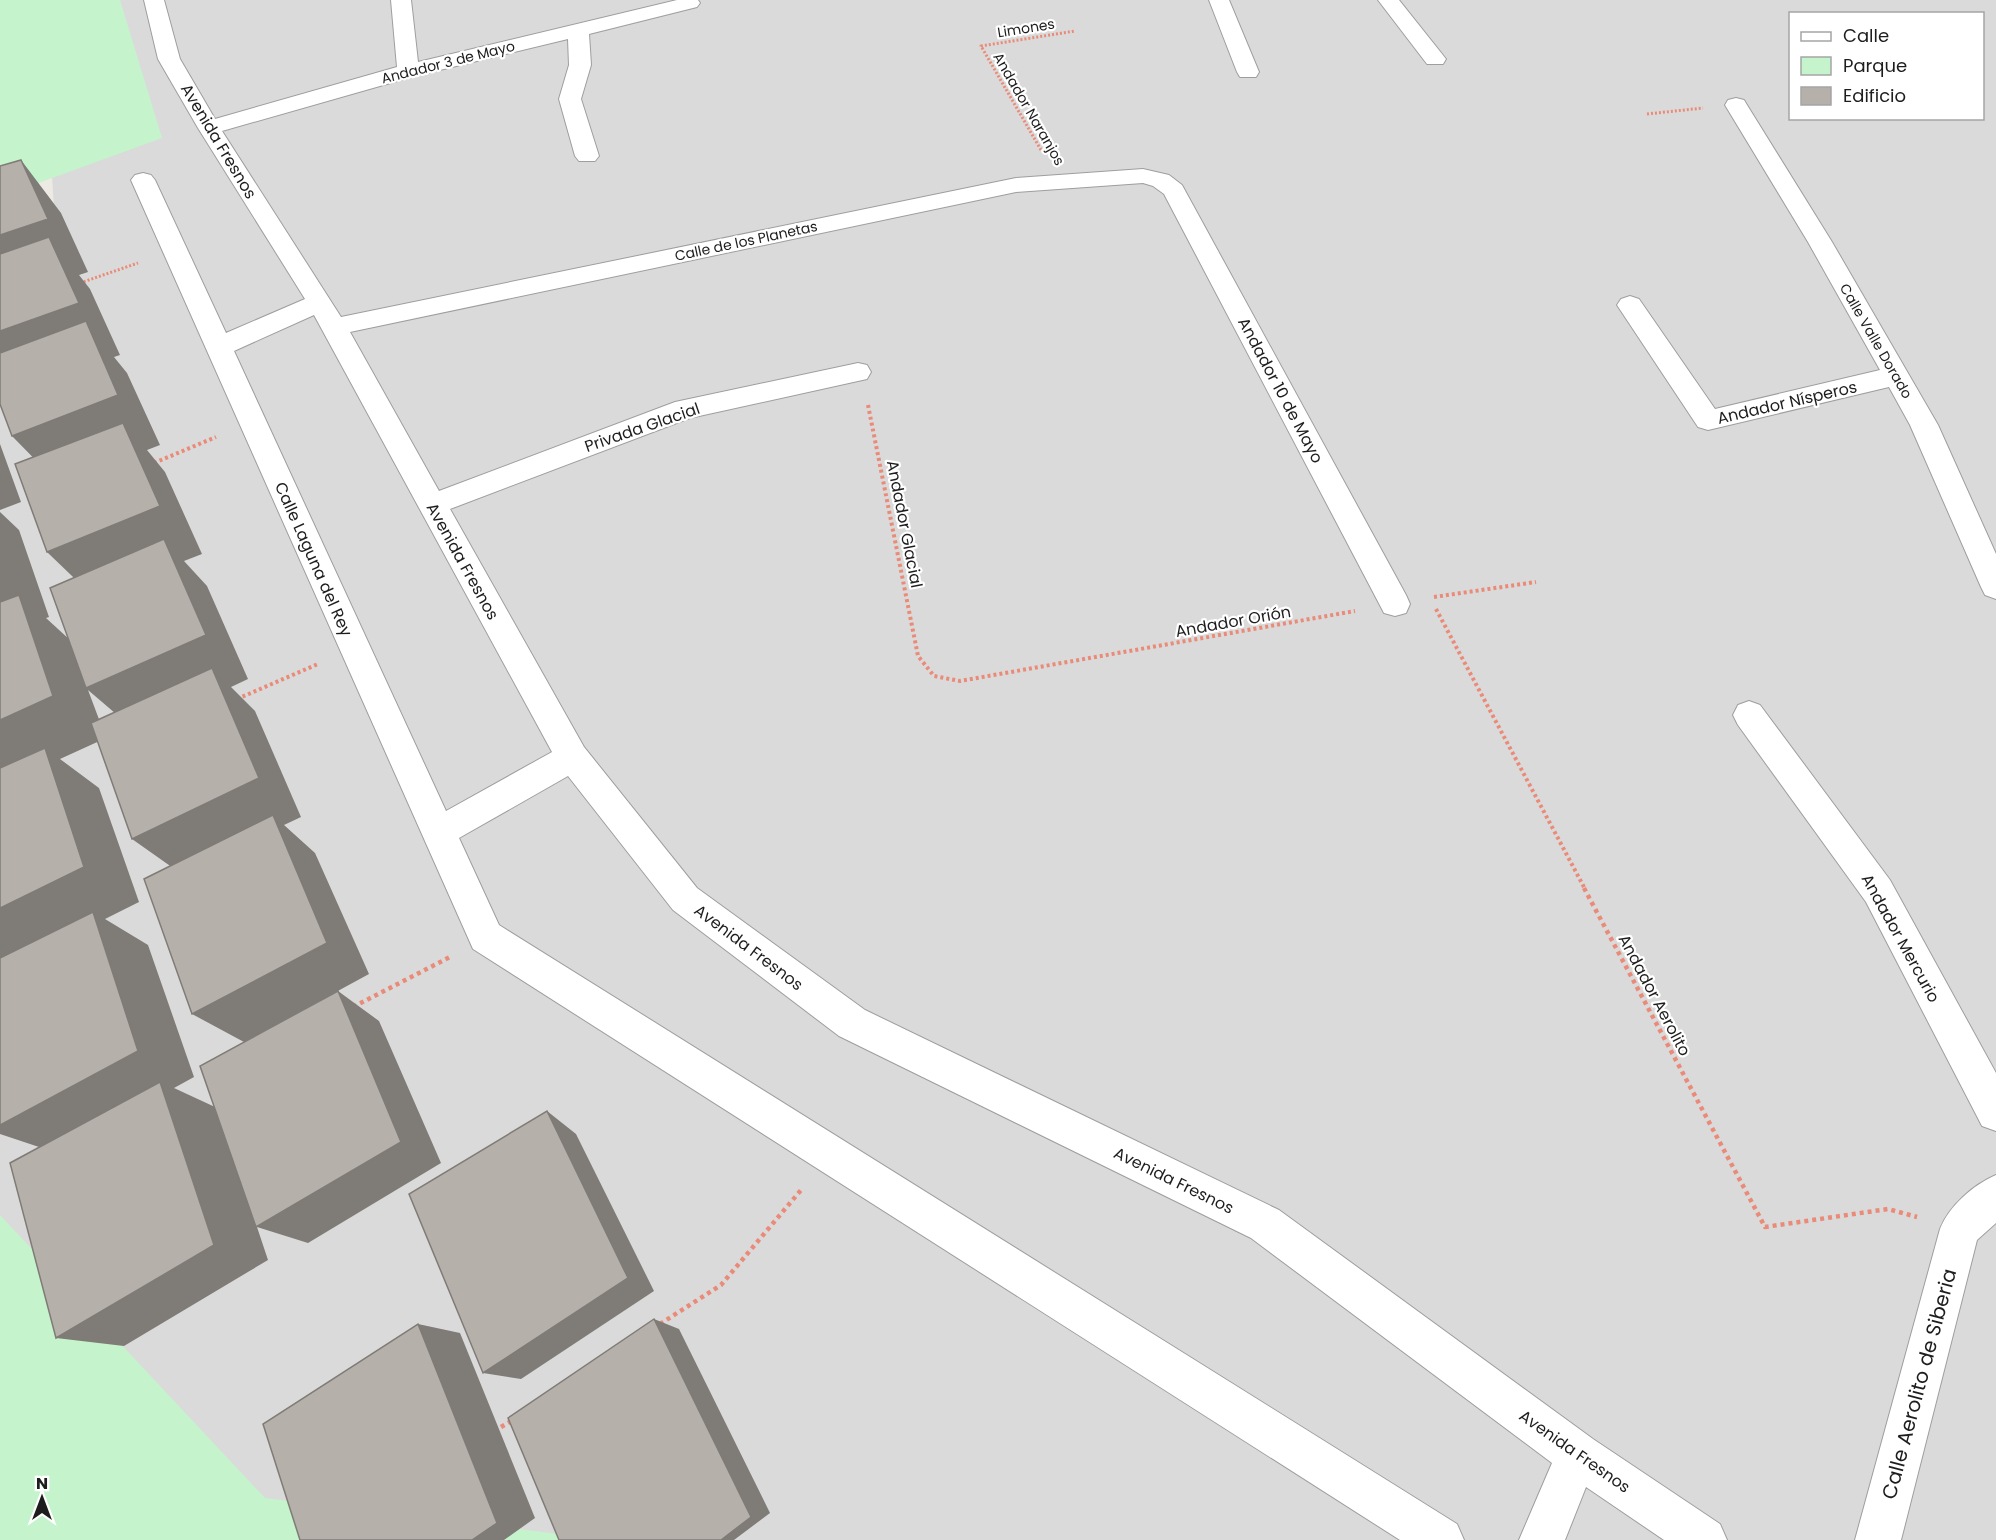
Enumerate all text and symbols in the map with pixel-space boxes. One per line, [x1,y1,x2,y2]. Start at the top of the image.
legend [1789,12,1984,120]
street label: Limones [996,14,1056,42]
text: Calle [1843,23,1889,48]
street label: Andador 3 de Mayo [379,36,517,88]
street label: Andador Naranjos [988,49,1070,169]
text: Parque [1843,53,1907,78]
street label: Avenida Fresnos [175,79,262,203]
text: Edificio [1843,83,1906,108]
street label: Calle de los Planetas [673,216,819,266]
street label: Calle Valle Dorado [1835,280,1917,402]
street label: Andador 10 de Mayo [1232,313,1329,467]
street label: Andador Nísperos [1715,375,1859,430]
street label: Privada Glacial [581,397,703,458]
street label: Andador Glacial [881,458,928,590]
street label: Calle Laguna del Rey [269,478,358,640]
street label: Avenida Fresnos [421,498,504,624]
street label: Andador Orión [1174,600,1293,643]
street label: Andador Mercurio [1856,870,1945,1007]
street label: Avenida Fresnos [690,899,808,996]
street label: Andador Aerolito [1613,930,1696,1060]
street label: Avenida Fresnos [1110,1141,1238,1219]
street label: Calle Aerolito de Siberia [1875,1266,1963,1502]
street label: Avenida Fresnos [1515,1404,1635,1498]
north arrow [12,1468,72,1528]
text: N [36,1472,48,1495]

